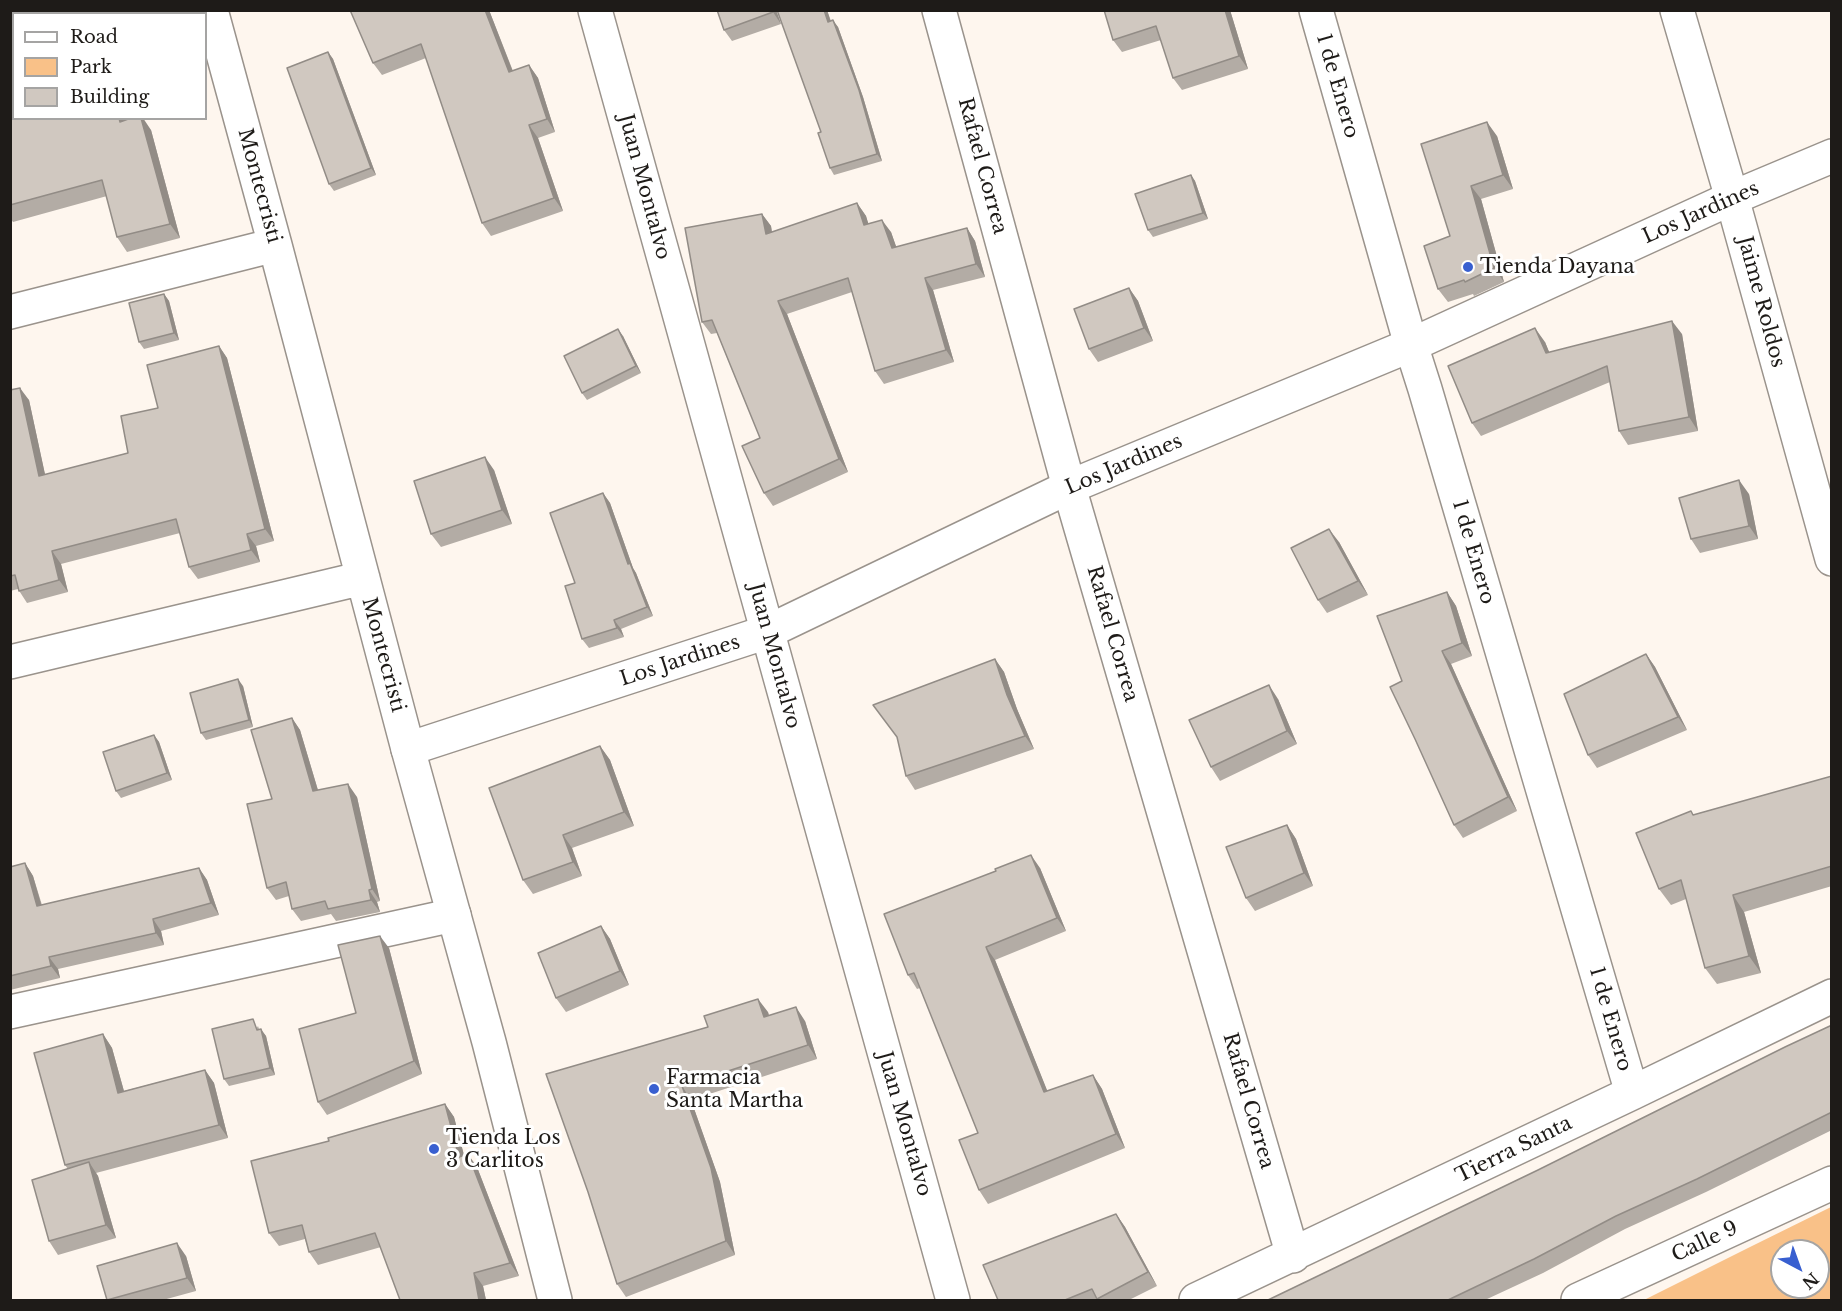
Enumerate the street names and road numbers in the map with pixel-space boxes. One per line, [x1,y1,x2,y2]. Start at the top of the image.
street label: 1 de Enero [1311,31,1363,141]
street label: Rafael Correa [952,95,1012,237]
street label: Juan Montalvo [613,112,675,262]
street label: Montecristi [232,126,286,246]
street label: Los Jardines [1639,177,1763,249]
street label: Jaime Roldos [1732,234,1790,370]
street label: Los Jardines [1062,430,1186,500]
street label: 1 de Enero [1447,497,1499,607]
street label: Rafael Correa [1081,563,1143,705]
street label: Juan Montalvo [743,581,805,731]
street label: Montecristi [356,595,410,715]
street label: Los Jardines [617,630,743,692]
street label: 1 de Enero [1584,964,1636,1074]
street label: Rafael Correa [1217,1030,1279,1172]
street label: Juan Montalvo [872,1049,936,1199]
street label: Tierra Santa [1452,1112,1576,1188]
street label: Calle 9 [1668,1216,1742,1268]

